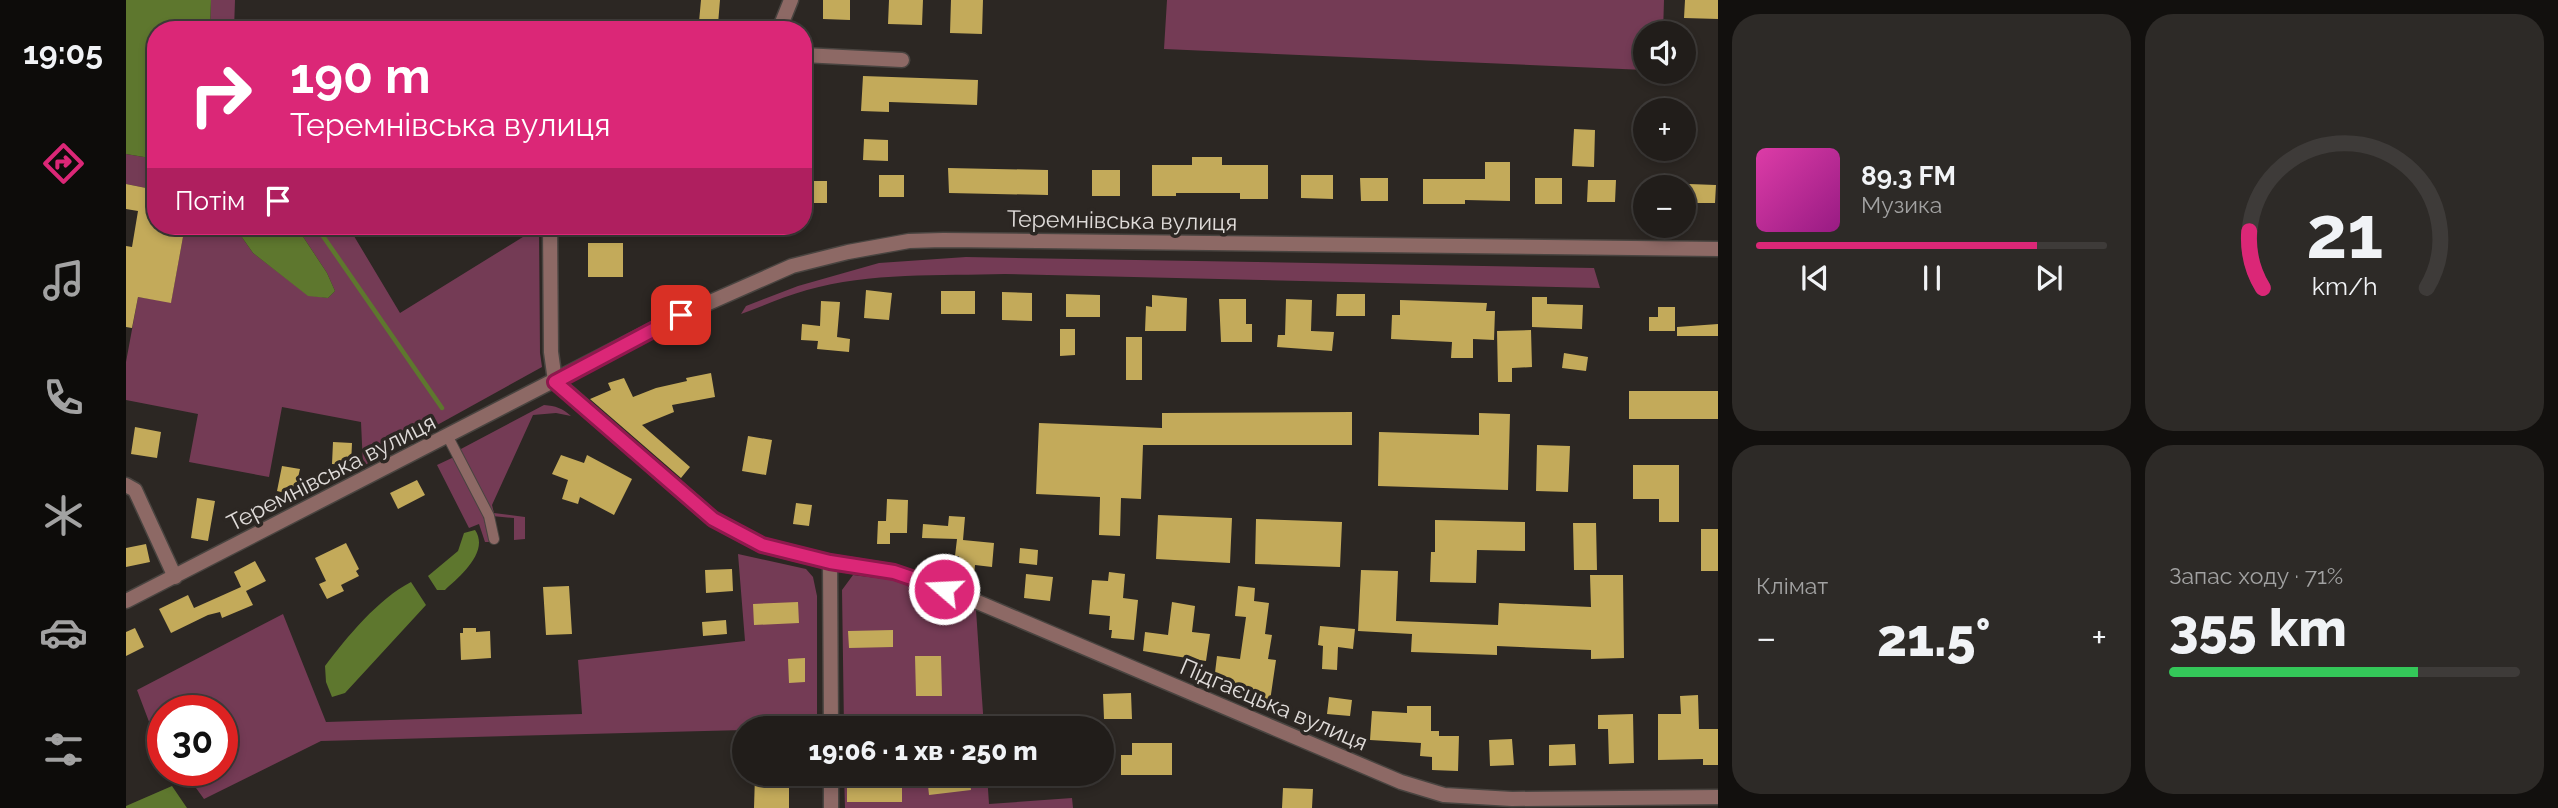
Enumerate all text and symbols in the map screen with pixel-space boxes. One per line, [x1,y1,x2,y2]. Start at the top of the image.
map controls [1633,21,1696,238]
button: sound [1633,21,1696,84]
text: 19:05 [23,34,103,71]
text: 190 m [290,47,431,104]
icon: right [175,49,266,140]
button: + [1633,98,1696,161]
text: Теремнівська вулиця [290,106,611,143]
icon: directions [39,139,88,188]
text: 89.3 FM [1861,161,1956,191]
button: − [1633,175,1696,238]
icon: arrive [259,182,297,220]
text: Потім [175,186,245,216]
text: Музика [1861,191,1942,218]
text: 21 [2306,191,2383,276]
street label: Теремнівська вулиця [1007,204,1237,236]
icon: music [39,256,88,305]
icon: previous [1796,259,1834,297]
icon: pause [1913,259,1951,297]
icon: next [2030,259,2068,297]
text: km/h [2312,271,2377,301]
pin [651,285,711,345]
icon: arrive [662,296,700,334]
icon: phone [39,373,88,422]
street label: Теремнівська вулиця [222,408,440,536]
icon: climate [39,491,88,540]
position arrow [907,552,981,626]
text: Запас ходу · 71% [2169,562,2343,589]
text: Клімат [1756,572,1828,599]
text: 355 km [2169,597,2347,658]
text: 21.5° [1877,607,1991,668]
icon: car [39,608,88,657]
text: − [1756,615,1776,660]
text: + [2091,615,2107,660]
street label: Підгаєцька вулиця [1176,652,1372,756]
speed limit sign: 30 [147,695,238,786]
icon: filters [39,725,88,774]
text: 19:06 · 1 хв · 250 m [809,736,1037,766]

